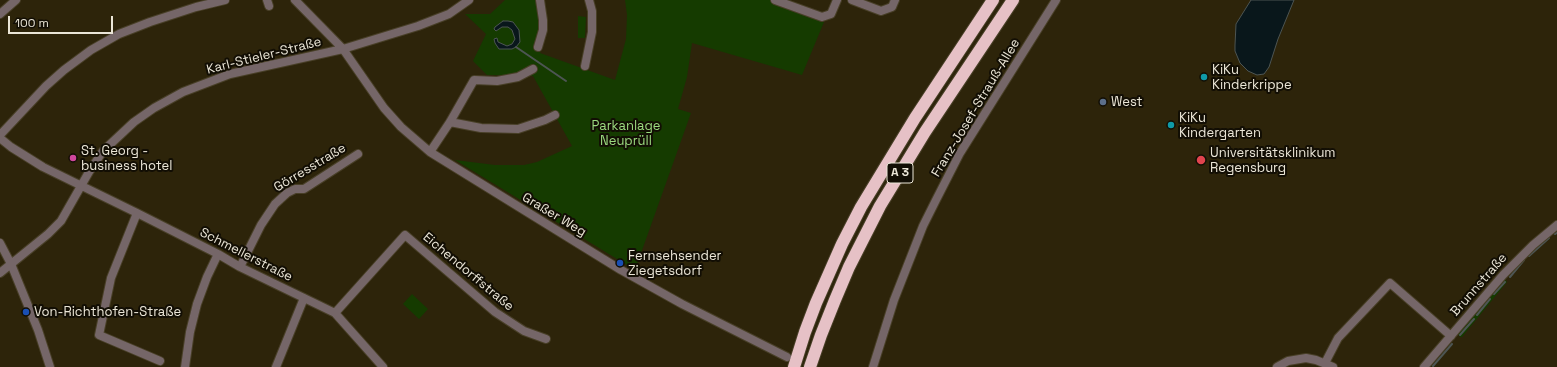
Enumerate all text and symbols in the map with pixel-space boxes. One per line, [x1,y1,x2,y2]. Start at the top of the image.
scale bar [10,8,115,34]
text: 100 m [15,15,49,31]
street label: Karl-Stieler-Straße [205,34,323,78]
street label: Franz-Josef-Strauß-Allee [929,36,1023,180]
place label: KiKu Kinderkrippe [1212,62,1292,93]
marker: KiKu Kinderkrippe [1199,72,1209,82]
place label: West [1111,94,1143,110]
marker: West [1098,97,1108,107]
place label: KiKu Kindergarten [1179,110,1261,141]
park label: Parkanlage Neuprüll [592,118,660,149]
marker: KiKu Kindergarten [1166,120,1176,130]
street label: Görresstraße [271,140,349,196]
place label: St. Georg - business hotel [81,143,172,174]
place label: Universitätsklinikum Regensburg [1210,145,1336,176]
marker: St. Georg - business hotel [68,153,78,163]
marker: Universitätsklinikum Regensburg [1195,154,1207,166]
road number: A 3 [887,163,913,183]
street label: Graßer Weg [519,190,589,240]
street label: Schmellerstraße [197,225,295,285]
street label: Eichendorffstraße [419,229,517,315]
place label: Fernsehsender Ziegetsdorf [628,248,722,279]
street label: Brunnstraße [1447,250,1511,320]
marker: Fernsehsender Ziegetsdorf [615,258,625,268]
place label: Von-Richthofen-Straße [34,304,181,320]
marker: Von-Richthofen-Straße [21,307,31,317]

